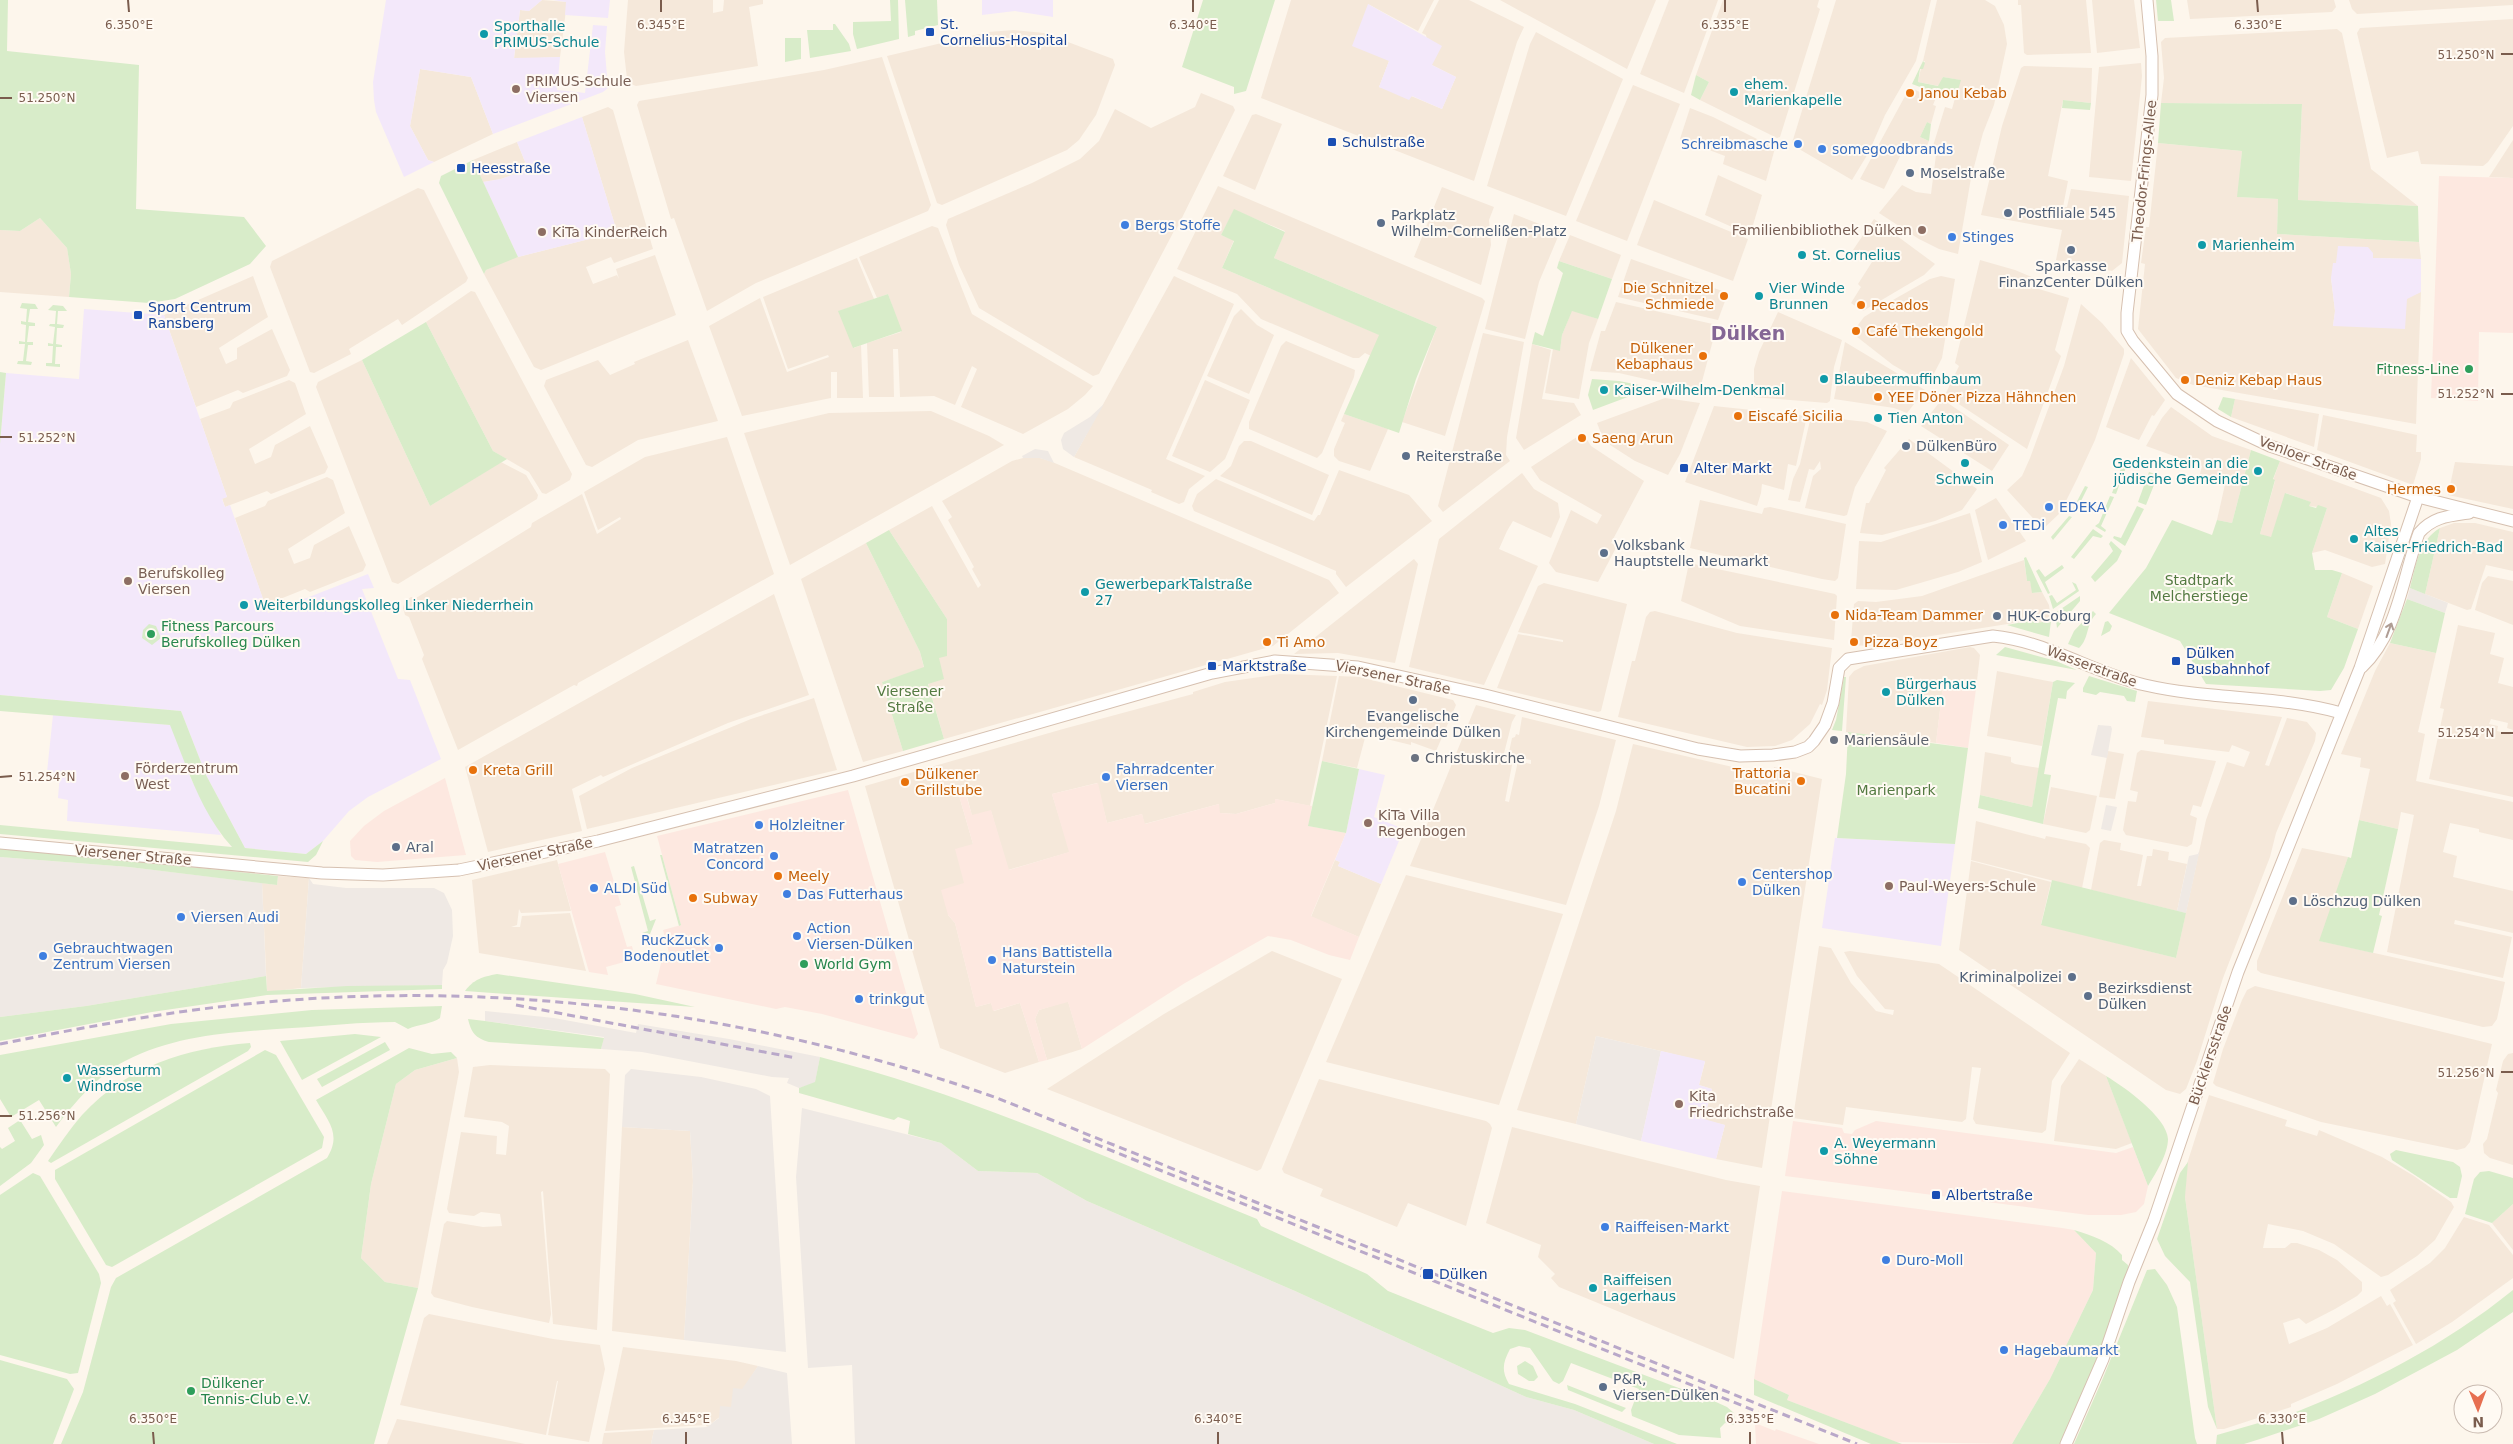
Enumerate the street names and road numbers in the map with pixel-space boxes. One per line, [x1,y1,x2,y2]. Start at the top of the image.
street label: Theodor-Frings-Allee [2128,99,2159,244]
street label: Venloer Straße [2257,433,2359,483]
street label: Wasserstraße [2045,642,2139,690]
street label: Viersener Straße [1334,657,1452,697]
street label: Viersener Straße [476,834,594,874]
street label: Viersener Straße [74,842,192,868]
street label: Bücklersstraße [2185,1003,2235,1107]

